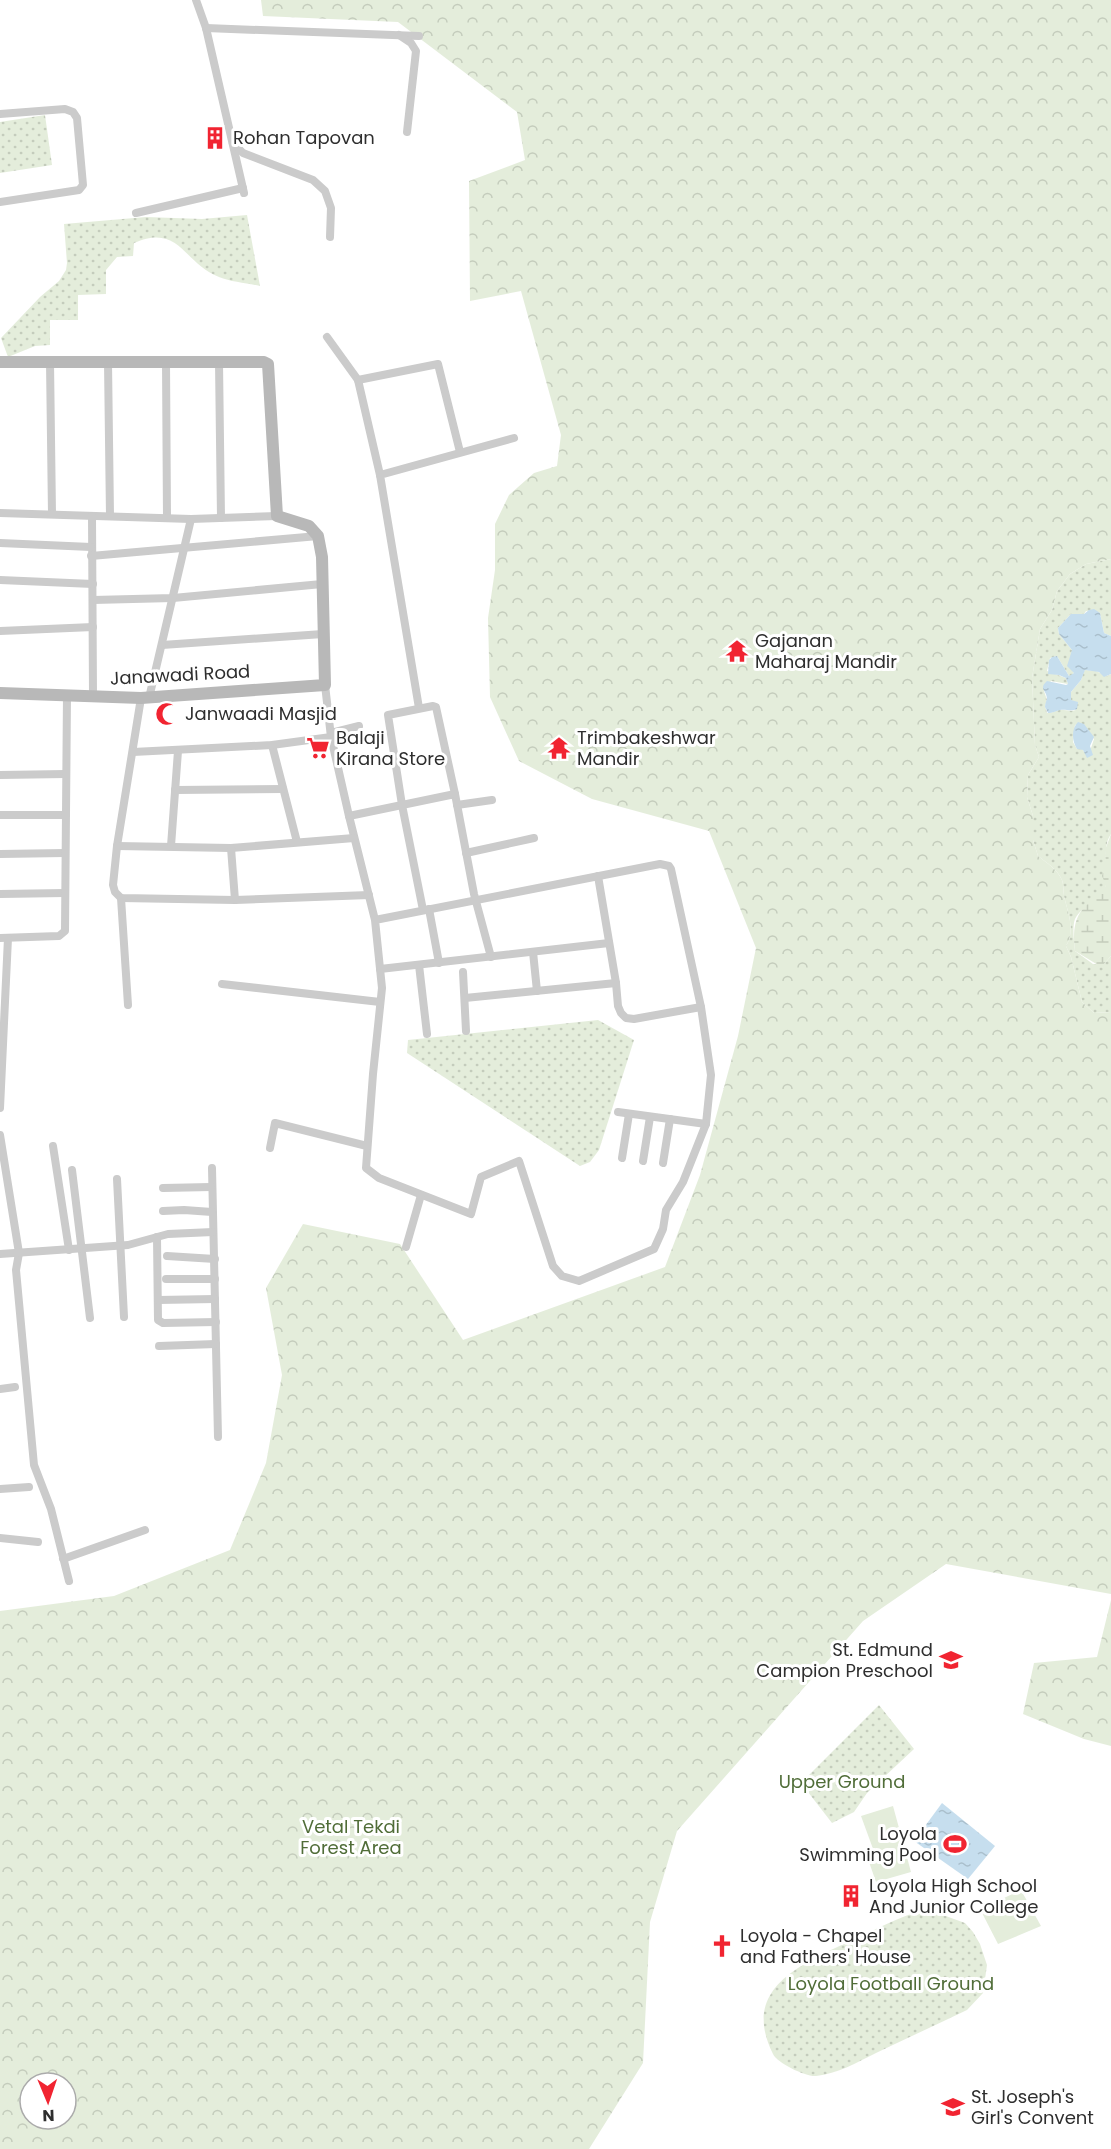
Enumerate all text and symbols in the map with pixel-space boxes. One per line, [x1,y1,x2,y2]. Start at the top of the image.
building icon: Rohan Tapovan [202,125,228,151]
place label: Rohan Tapovan [233,125,375,150]
place label: Gajanan Maharaj Mandir [755,628,897,674]
temple icon: Gajanan Maharaj Mandir [724,638,750,664]
street label: Janawadi Road [109,658,251,691]
mosque icon: Janwaadi Masjid [154,701,180,727]
place label: Janwaadi Masjid [185,701,337,726]
place label: Balaji Kirana Store [336,725,445,771]
place label: Trimbakeshwar Mandir [577,725,716,771]
supermarket icon: Balaji Kirana Store [305,735,331,761]
temple icon: Trimbakeshwar Mandir [546,735,572,761]
place label: St. Edmund Campion Preschool [756,1637,933,1683]
school or university icon: St. Edmund Campion Preschool [938,1647,964,1673]
park label: Upper Ground [779,1769,905,1794]
park label: Vetal Tekdi Forest Area [300,1814,402,1860]
place label: Loyola Swimming Pool [799,1821,937,1867]
sports icon: Loyola Swimming Pool [942,1831,968,1857]
place label: Loyola High School And Junior College [869,1873,1038,1919]
building icon: Loyola High School And Junior College [838,1883,864,1909]
place label: Loyola - Chapel and Fathers' House [740,1923,911,1969]
church icon: Loyola - Chapel and Fathers' House [709,1933,735,1959]
park label: Loyola Football Ground [788,1971,994,1996]
north arrow [18,2071,78,2131]
place label: St. Joseph's Girl's Convent [971,2084,1094,2130]
school or university icon: St. Joseph's Girl's Convent [940,2094,966,2120]
text: N [42,2104,55,2127]

